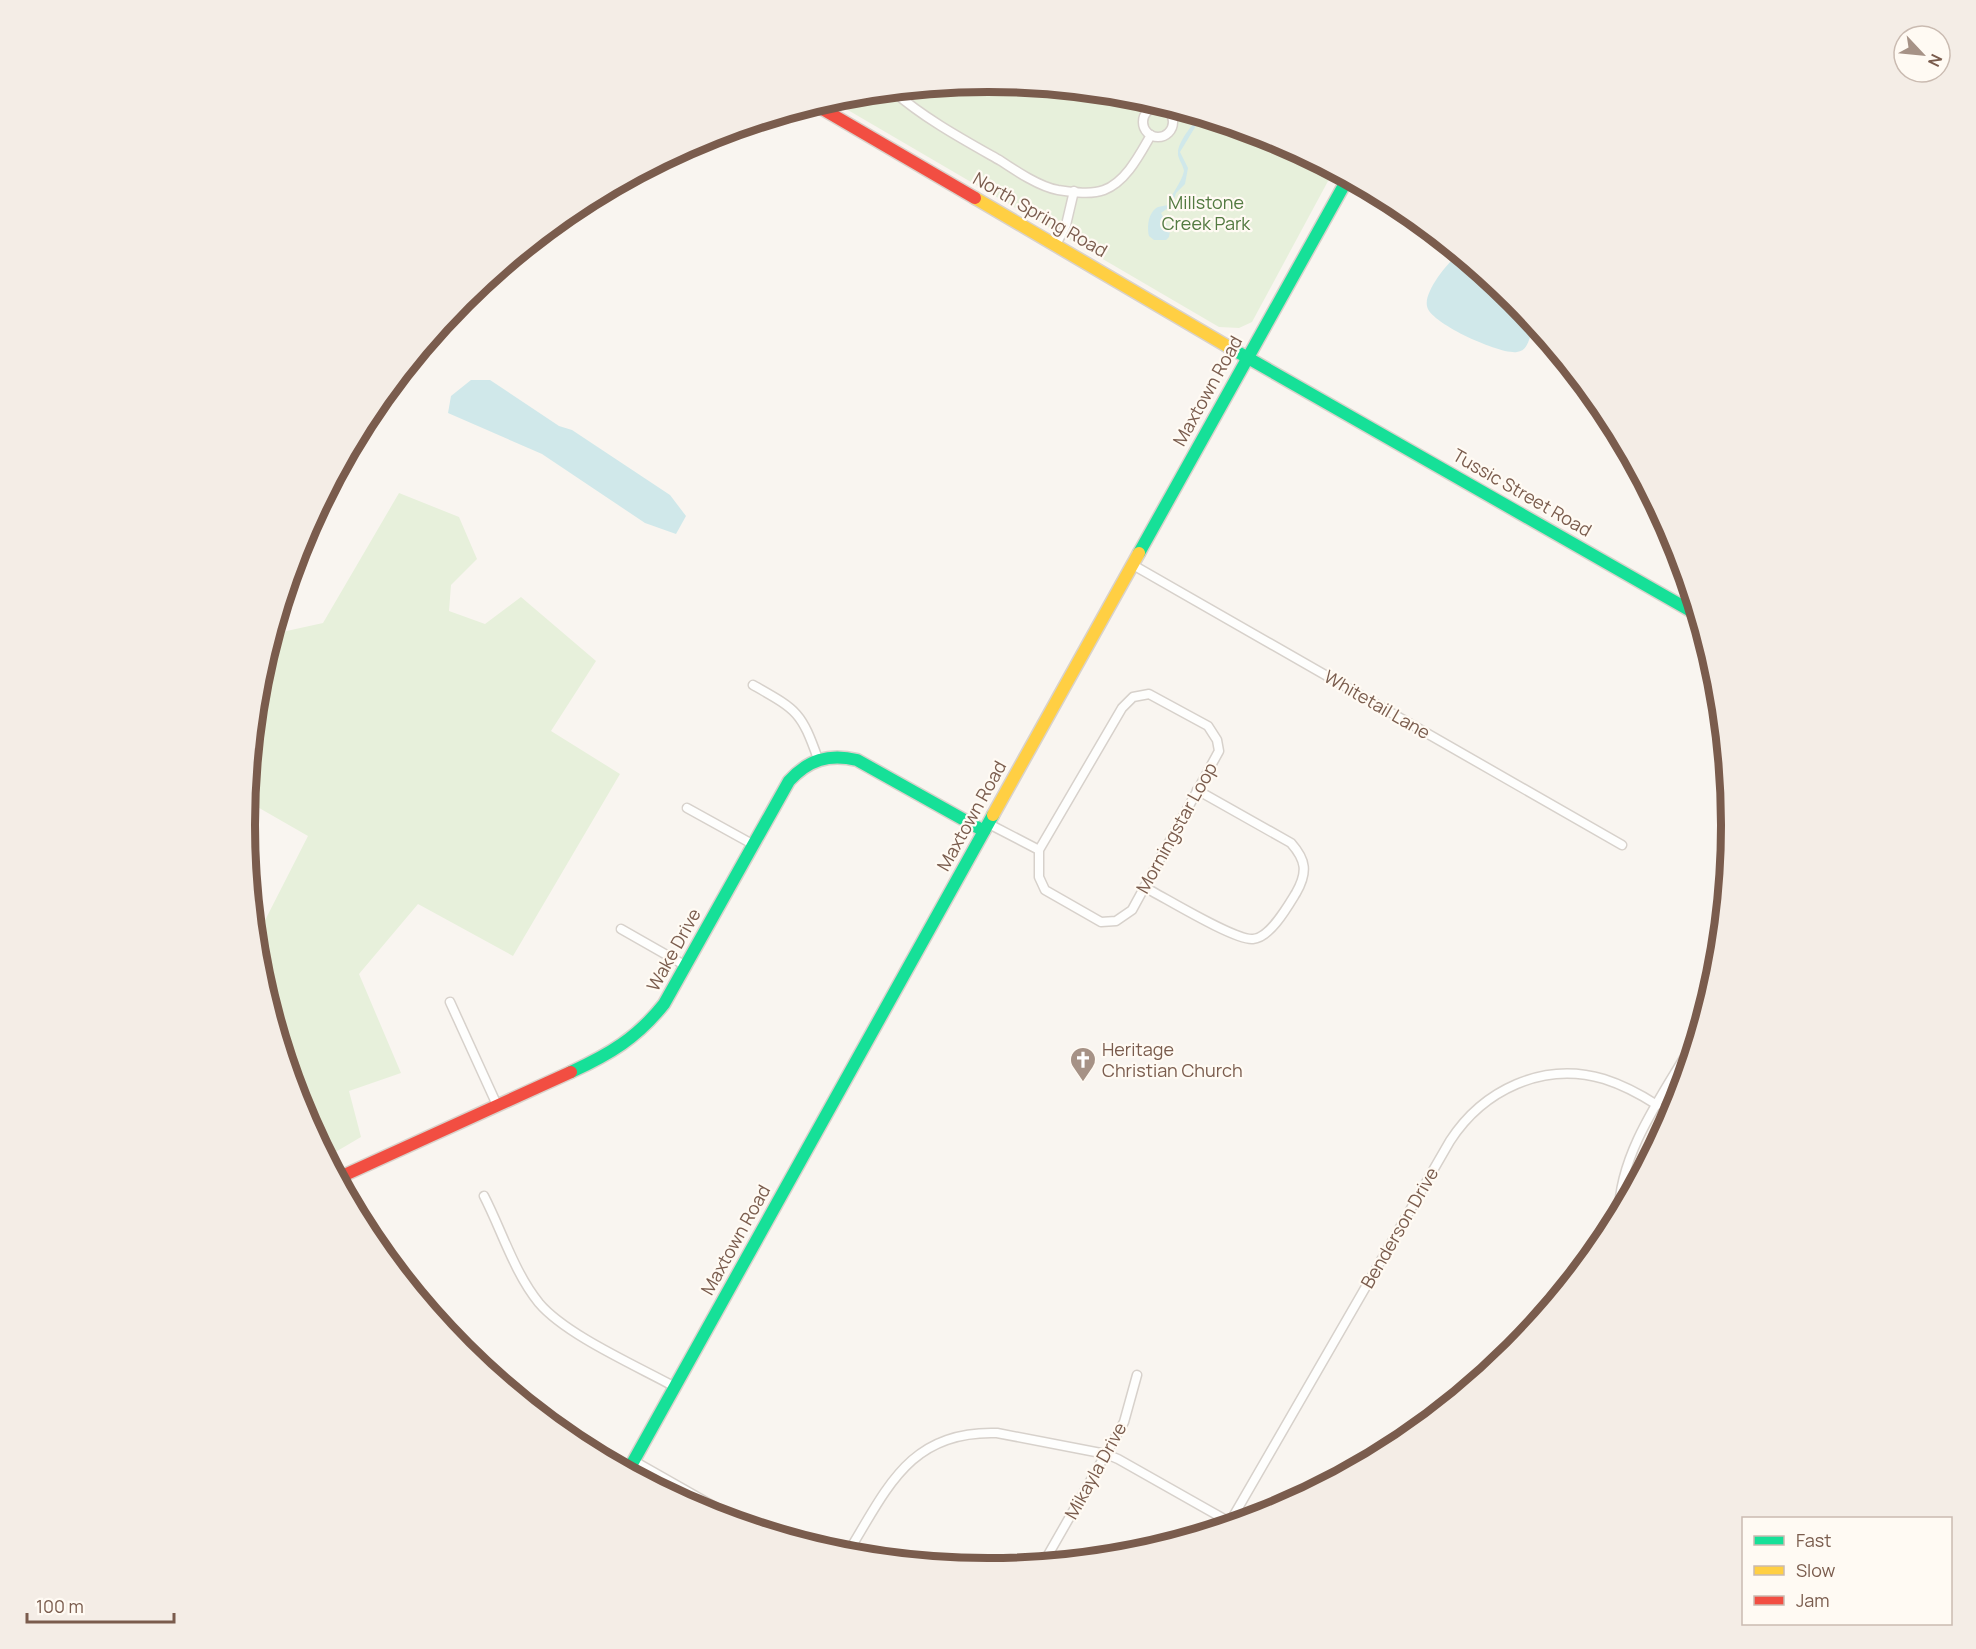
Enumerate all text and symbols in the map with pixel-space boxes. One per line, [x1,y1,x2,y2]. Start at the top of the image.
north arrow [1892,24,1952,84]
text: N [1923,51,1948,71]
street label: North Spring Road [969,166,1112,262]
park label: Millstone Creek Park [1162,190,1251,235]
street label: Maxtown Road [1167,331,1247,450]
street label: Tussic Street Road [1449,443,1596,542]
street label: Whitetail Lane [1320,664,1435,744]
street label: Maxtown Road [931,756,1011,875]
street label: Morningstar Loop [1130,758,1222,897]
street label: Wake Drive [641,904,706,995]
place label: Heritage Christian Church [1102,1037,1243,1082]
church icon: Heritage Christian Church [1068,1045,1098,1083]
street label: Benderson Drive [1355,1163,1443,1292]
street label: Maxtown Road [695,1180,775,1299]
street label: Mikayla Drive [1059,1418,1132,1523]
legend [1742,1517,1952,1625]
text: Fast [1796,1528,1831,1552]
text: Slow [1796,1558,1836,1582]
scale bar [27,1586,174,1624]
text: Jam [1796,1588,1830,1612]
text: 100 m [36,1594,84,1618]

